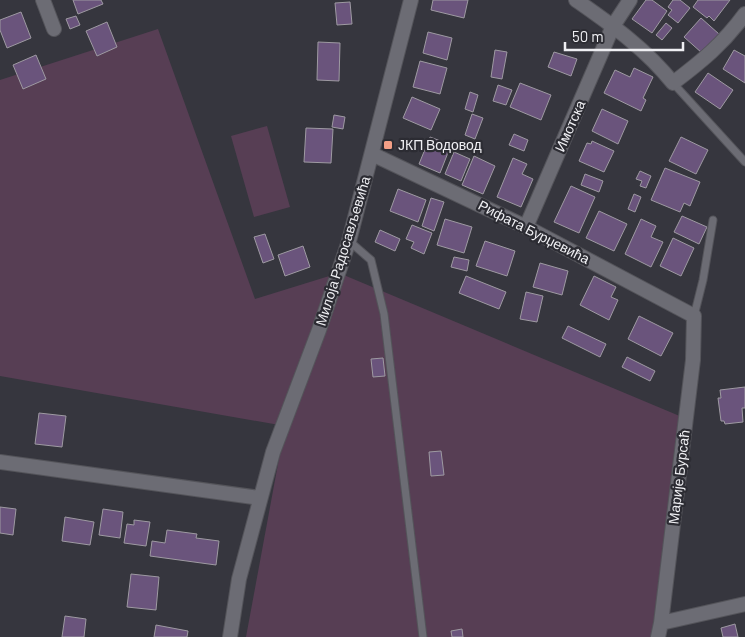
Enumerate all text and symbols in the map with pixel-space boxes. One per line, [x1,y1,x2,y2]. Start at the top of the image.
scale bar [565,20,682,52]
text: 50 m [572,27,604,45]
street label: Имотска [551,97,589,154]
place label: ЈКП Водовод [398,136,482,153]
marker: ЈКП Водовод [382,139,394,151]
street label: Милоја Радосављевића [312,174,373,328]
street label: Рифата Бурџевића [476,196,593,267]
street label: Марије Бурсаћ [664,429,693,525]

